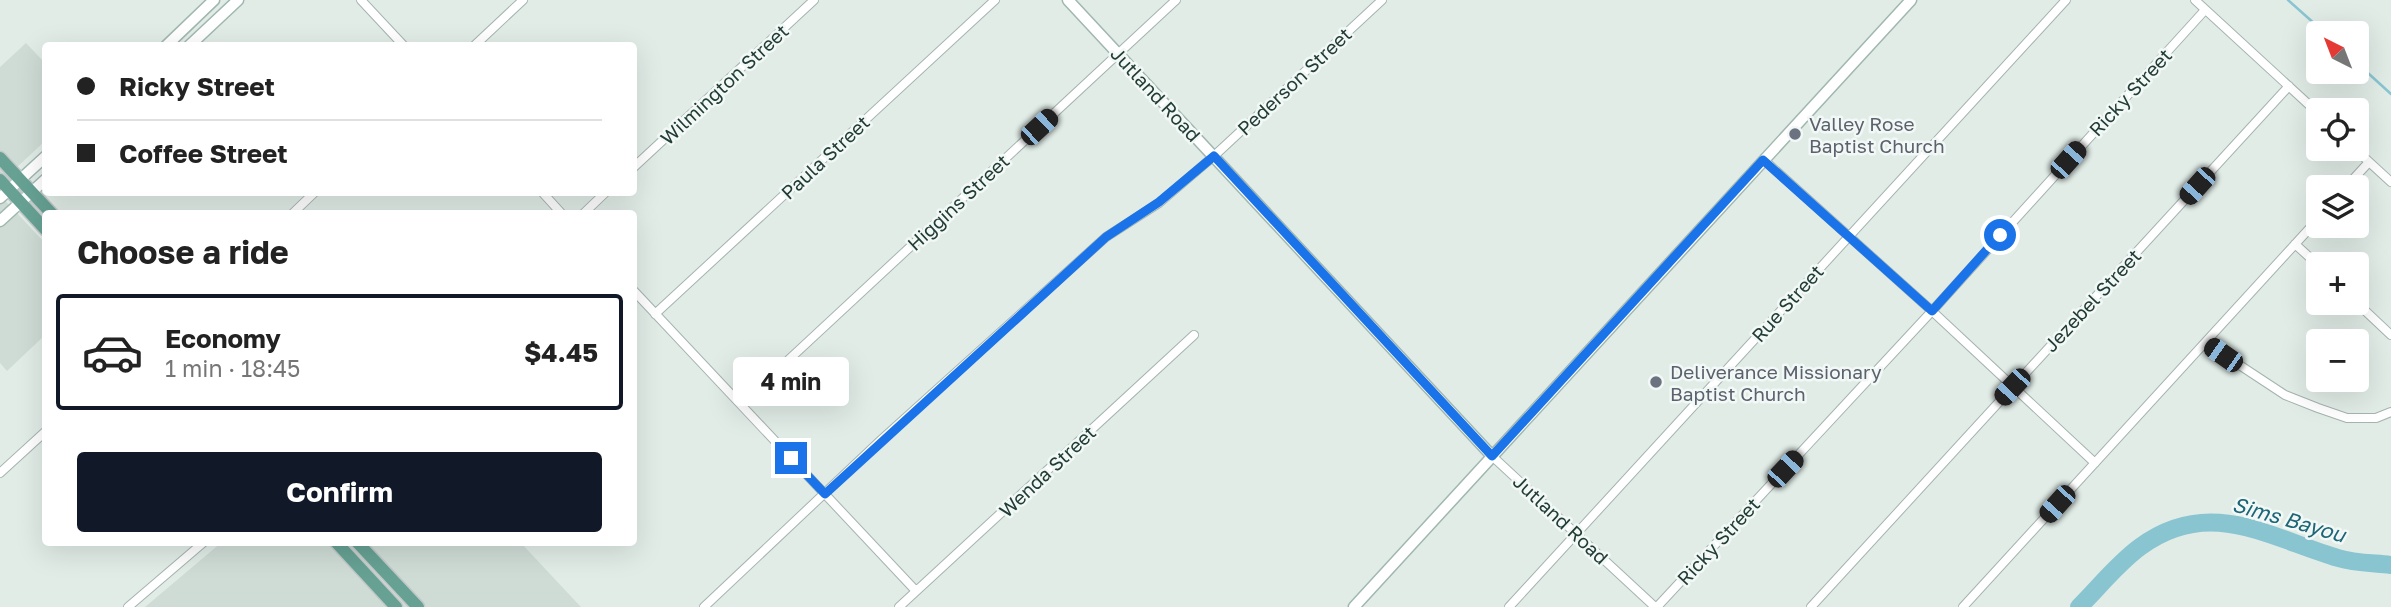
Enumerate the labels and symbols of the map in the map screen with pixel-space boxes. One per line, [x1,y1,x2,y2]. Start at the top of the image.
street label: Wilmington Street [655,19,793,149]
north arrow [2306,21,2370,84]
street label: Pederson Street [1232,22,1356,140]
street label: Jutland Road [1106,42,1206,146]
street label: Ricky Street [2084,44,2176,140]
car [1017,105,1062,149]
street label: Paula Street [776,110,874,204]
place label: Valley Rose Baptist Church [1809,112,1945,157]
marker: Valley Rose Baptist Church [1787,126,1803,142]
car [2047,137,2090,183]
street label: Higgins Street [902,149,1014,255]
car [2176,163,2219,209]
route start [1984,219,2016,251]
street label: Jezebel Street [2039,244,2145,356]
street label: Rue Street [1746,260,1828,346]
car [2200,334,2247,376]
callout: 4 min [733,356,849,406]
place label: Deliverance Missionary Baptist Church [1670,360,1882,405]
car [1990,364,2035,410]
marker: Deliverance Missionary Baptist Church [1648,374,1664,390]
street label: Wenda Street [994,420,1100,522]
route end [775,442,807,474]
car [1763,446,1808,492]
street label: Jutland Road [1509,469,1613,569]
car [2036,481,2079,527]
water label: Sims Bayou [2230,490,2350,548]
street label: Ricky Street [1672,493,1764,589]

